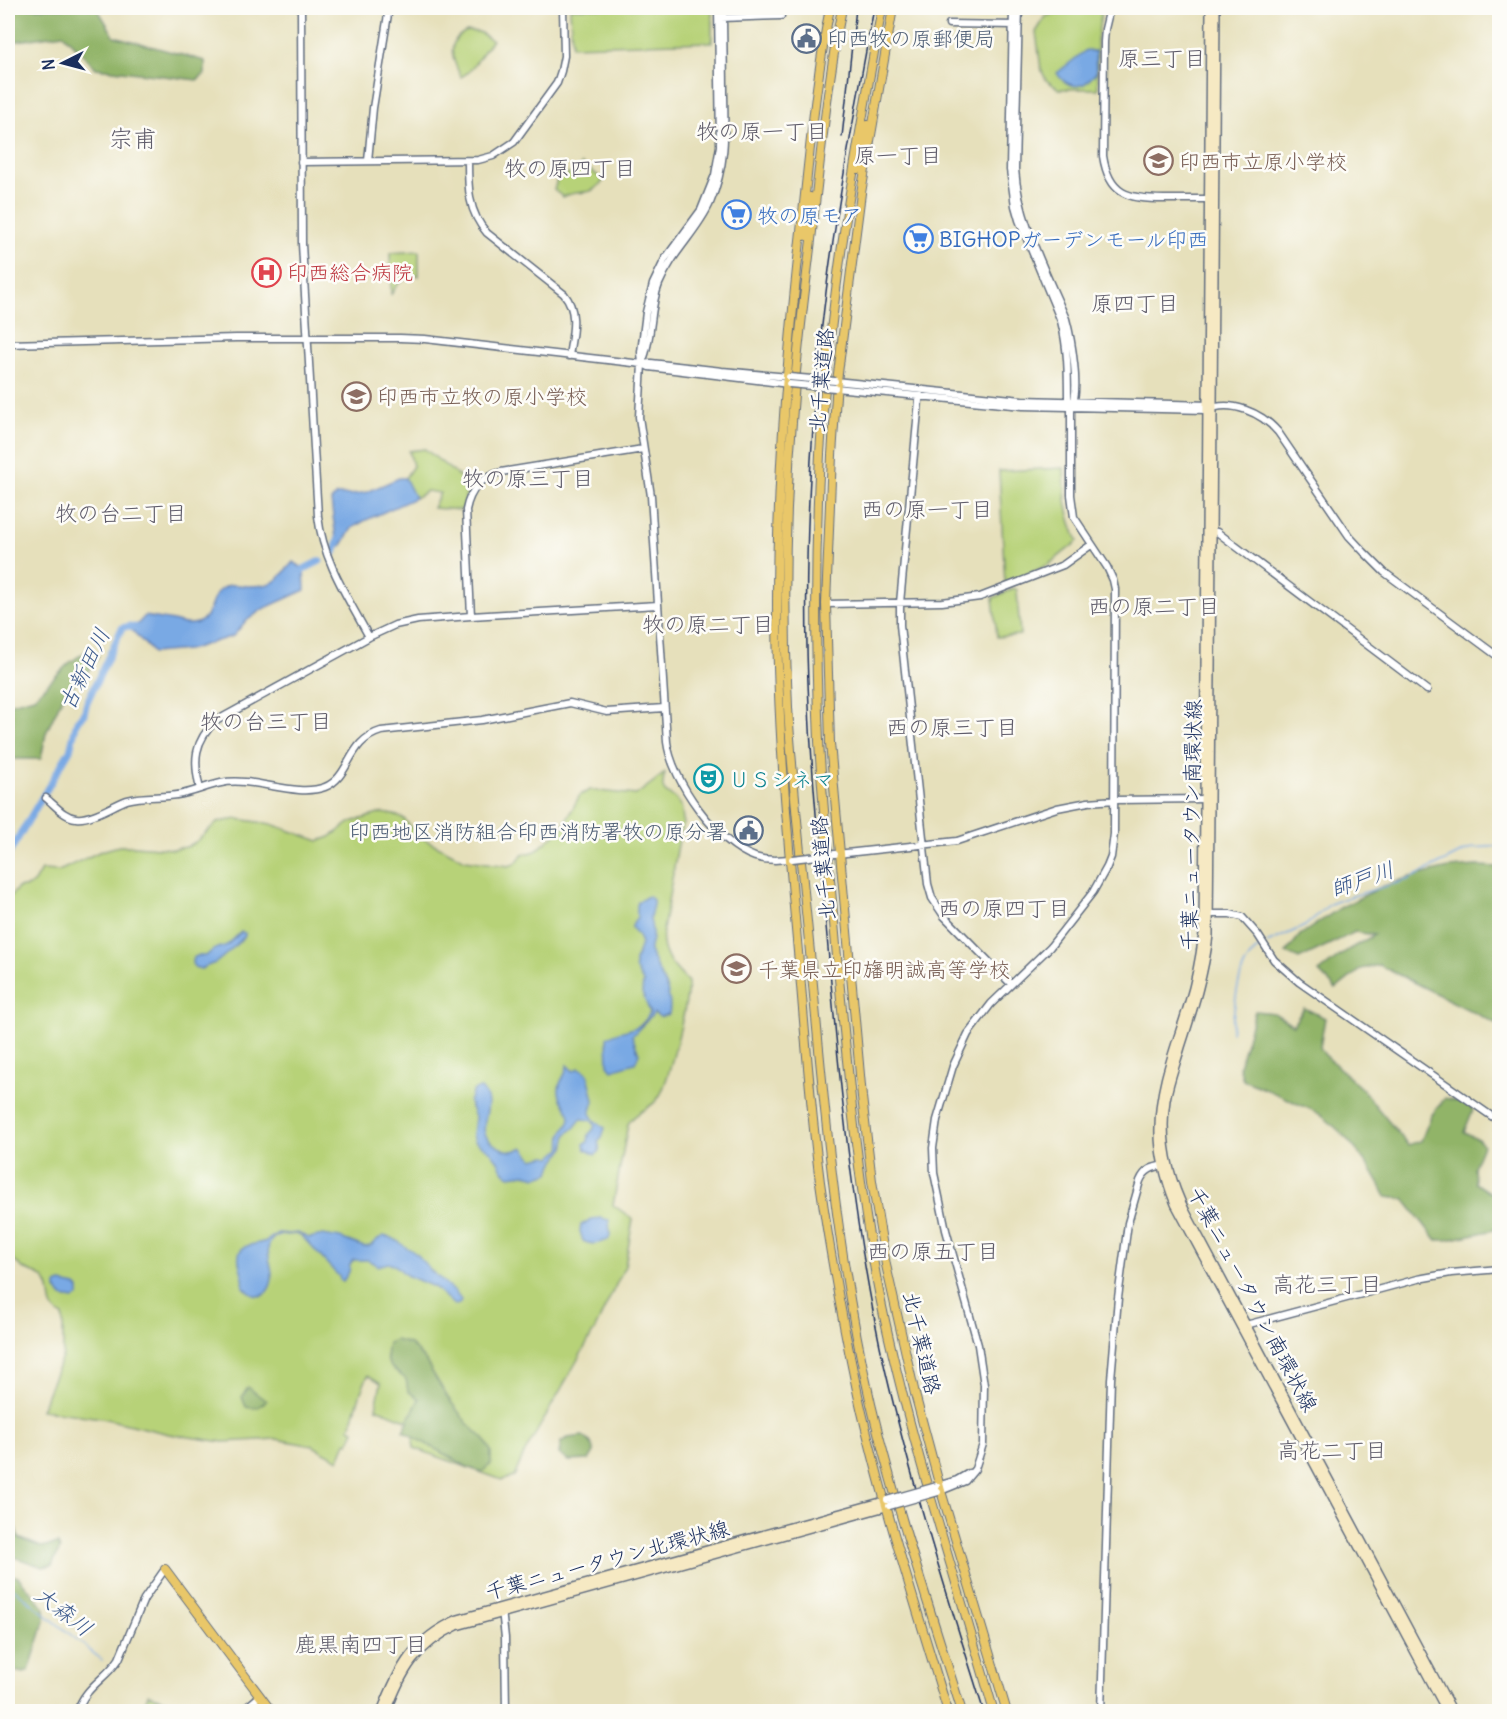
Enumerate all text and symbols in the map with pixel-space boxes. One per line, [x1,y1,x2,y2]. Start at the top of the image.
public building icon: 印西牧の原郵便局 [790,22,822,54]
place label: 印西牧の原郵便局 [827,25,995,52]
north arrow [33,33,93,93]
district label: 原三丁目 [1118,44,1206,72]
text: N [38,58,59,71]
district label: 牧の原一丁目 [696,117,828,145]
district label: 宗甫 [109,123,157,153]
district label: 原一丁目 [854,141,942,169]
school or university icon: 印西市立原小学校 [1142,145,1174,177]
place label: 印西市立原小学校 [1179,148,1347,175]
district label: 牧の原四丁目 [504,154,636,182]
supermarket icon: 牧の原モア [720,199,752,231]
place label: 牧の原モア [757,202,862,229]
supermarket icon: BIGHOPガーデンモール印西 [902,223,934,255]
place label: BIGHOPガーデンモール印西 [939,226,1208,253]
hospital icon: 印西総合病院 [250,256,282,288]
place label: 印西総合病院 [287,259,413,286]
district label: 原四丁目 [1091,289,1179,317]
street label: 北千葉道路 [803,327,839,433]
school or university icon: 印西市立牧の原小学校 [340,380,372,412]
place label: 印西市立牧の原小学校 [377,383,587,410]
district label: 牧の原三丁目 [462,464,594,492]
district label: 西の原一丁目 [861,495,993,523]
district label: 牧の台二丁目 [55,499,187,527]
district label: 西の原二丁目 [1088,592,1220,620]
district label: 牧の原二丁目 [642,610,774,638]
water label: 古新田川 [52,623,116,715]
street label: 千葉ニュータウン南環状線 [1175,699,1207,951]
district label: 牧の台三丁目 [200,707,332,735]
district label: 西の原三丁目 [886,713,1018,741]
theatre icon: ＵＳシネマ [692,763,724,795]
place label: ＵＳシネマ [729,766,834,793]
public building icon: 印西地区消防組合印西消防署牧の原分署 [732,815,764,847]
street label: 北千葉道路 [805,815,841,921]
place label: 印西地区消防組合印西消防署牧の原分署 [349,818,727,845]
water label: 師戸川 [1326,855,1398,903]
district label: 西の原四丁目 [938,894,1070,922]
school or university icon: 千葉県立印旛明誠高等学校 [721,953,753,985]
place label: 千葉県立印旛明誠高等学校 [758,956,1010,983]
street label: 千葉ニュータウン南環状線 [1182,1182,1324,1416]
district label: 西の原五丁目 [867,1237,999,1265]
district label: 高花三丁目 [1272,1270,1382,1298]
street label: 北千葉道路 [897,1289,947,1397]
district label: 高花二丁目 [1277,1436,1387,1464]
street label: 千葉ニュータウン北環状線 [482,1514,732,1606]
water label: 大森川 [29,1580,99,1642]
district label: 鹿黒南四丁目 [295,1630,427,1658]

